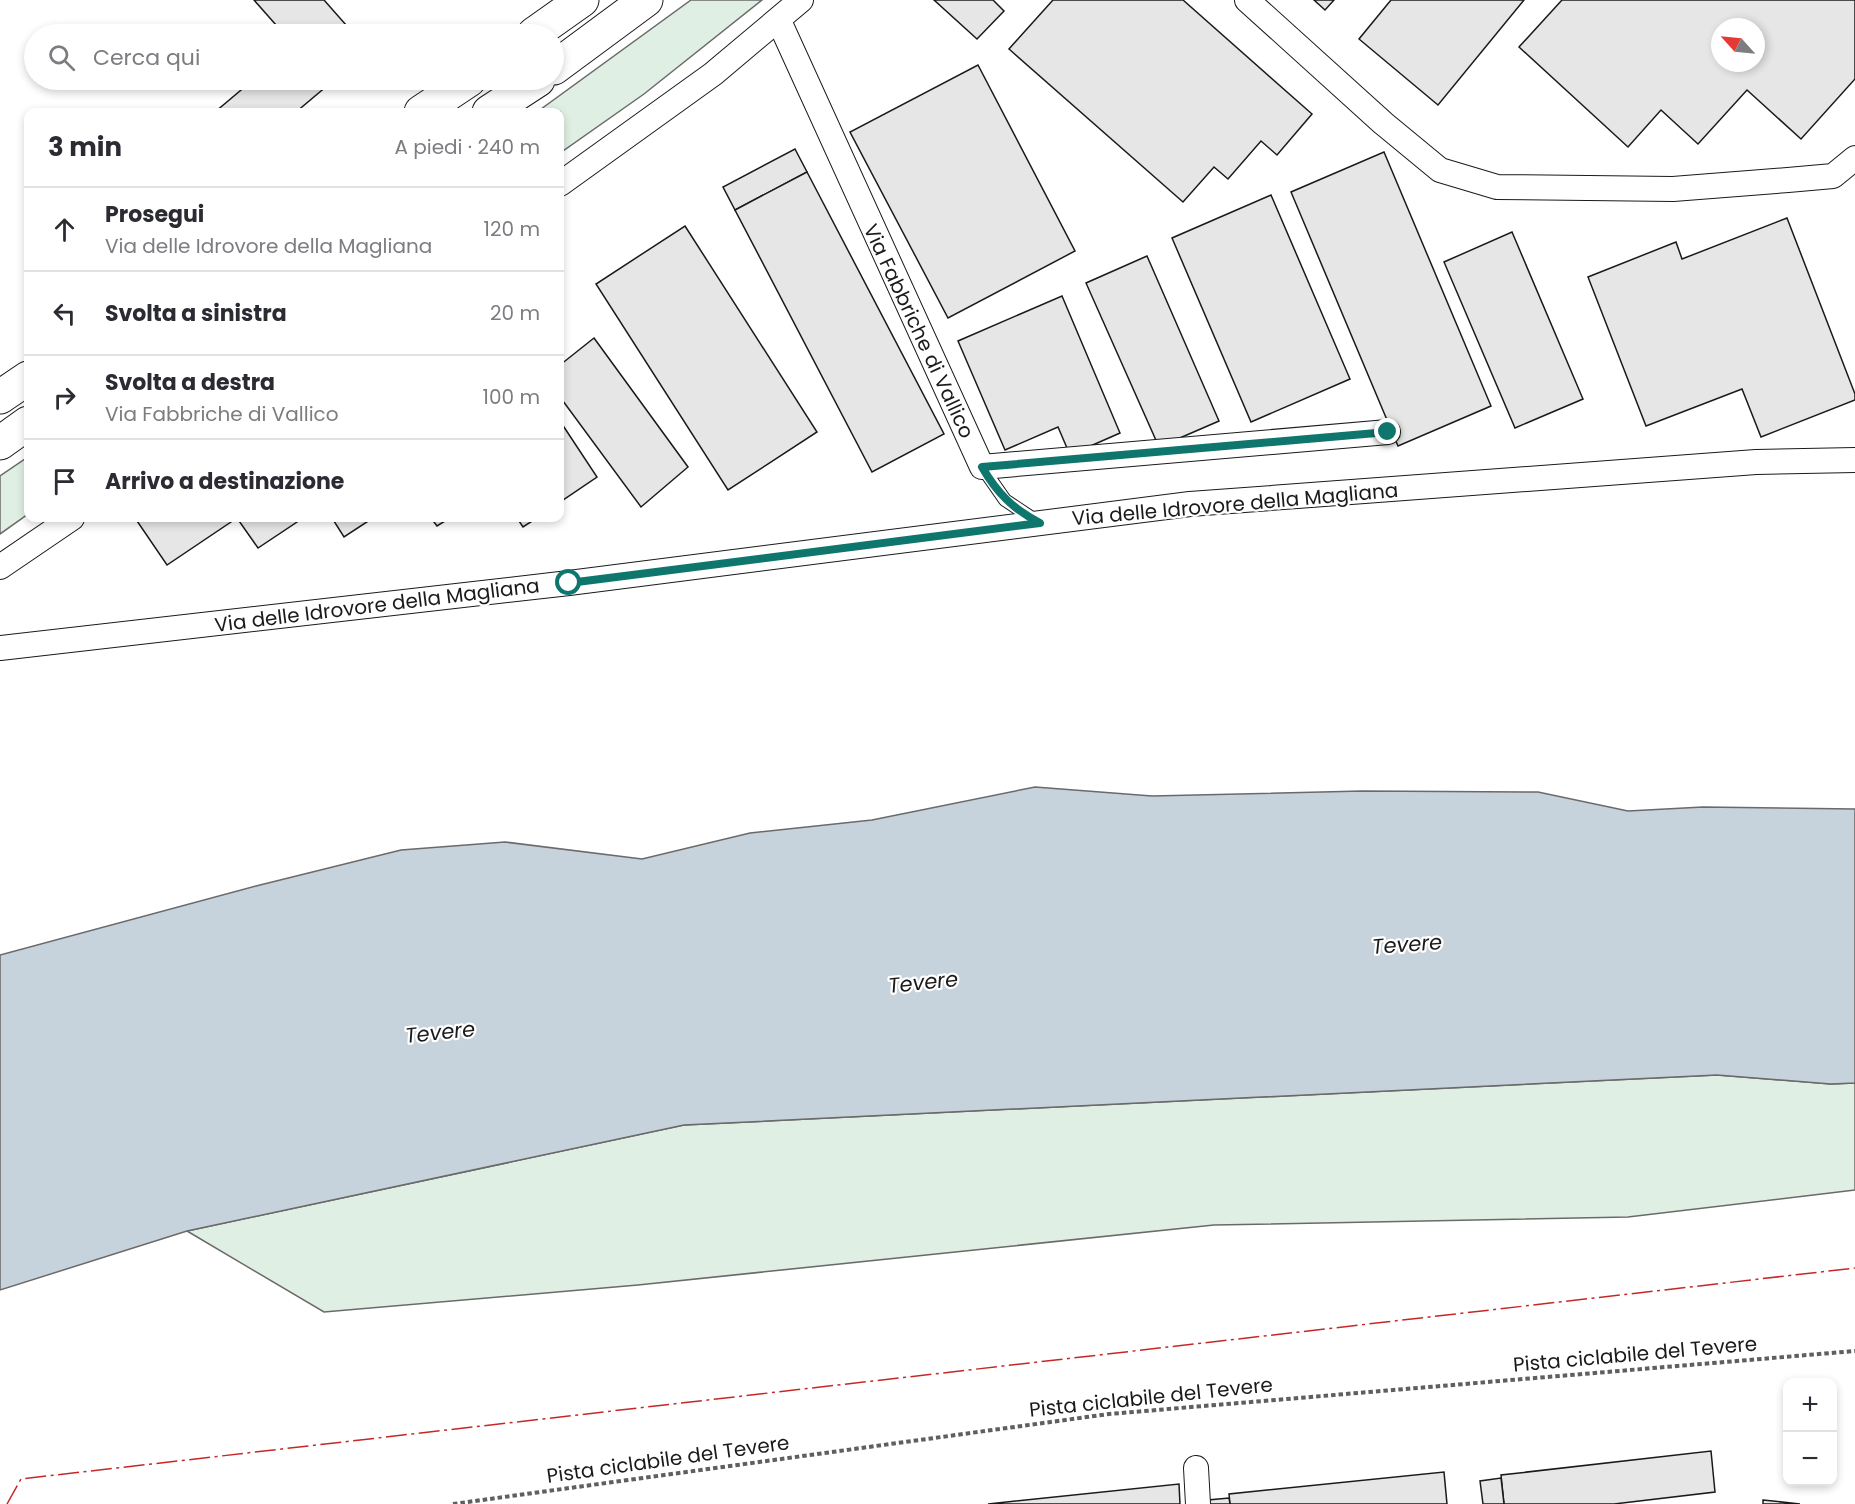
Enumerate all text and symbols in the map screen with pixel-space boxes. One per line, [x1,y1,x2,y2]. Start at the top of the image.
north arrow [1711,18,1765,72]
search box [24,24,564,90]
icon: search [45,41,78,74]
text: Cerca qui [93,42,200,73]
text: 3 min [48,129,122,165]
text: A piedi · 240 m [394,133,540,161]
text: Prosegui [105,199,204,230]
icon: ahead [48,213,81,246]
text: 120 m [484,215,540,243]
street label: Via Fabbriche di Vallico [857,219,981,443]
text: Via delle Idrovore della Magliana [105,232,432,260]
icon: left [48,297,81,330]
text: Svolta a sinistra [105,298,287,329]
text: 20 m [490,299,540,327]
text: Svolta a destra [105,367,275,398]
icon: right [48,381,81,414]
text: 100 m [483,383,540,411]
text: Via Fabbriche di Vallico [105,400,339,428]
route end [1374,418,1400,444]
icon: arrive [48,465,81,498]
text: Arrivo a destinazione [105,466,344,497]
street label: Via delle Idrovore della Magliana [1071,476,1399,532]
route start [555,569,581,595]
street label: Via delle Idrovore della Magliana [213,571,541,639]
water label: Tevere [1371,927,1443,961]
water label: Tevere [887,964,959,1000]
water label: Tevere [404,1014,476,1050]
street label: Pista ciclabile del Tevere [1512,1329,1758,1379]
street label: Pista ciclabile del Tevere [1028,1370,1274,1424]
map controls [1783,1378,1837,1486]
button: + [1783,1378,1837,1432]
street label: Pista ciclabile del Tevere [545,1428,791,1490]
button: − [1783,1432,1837,1486]

